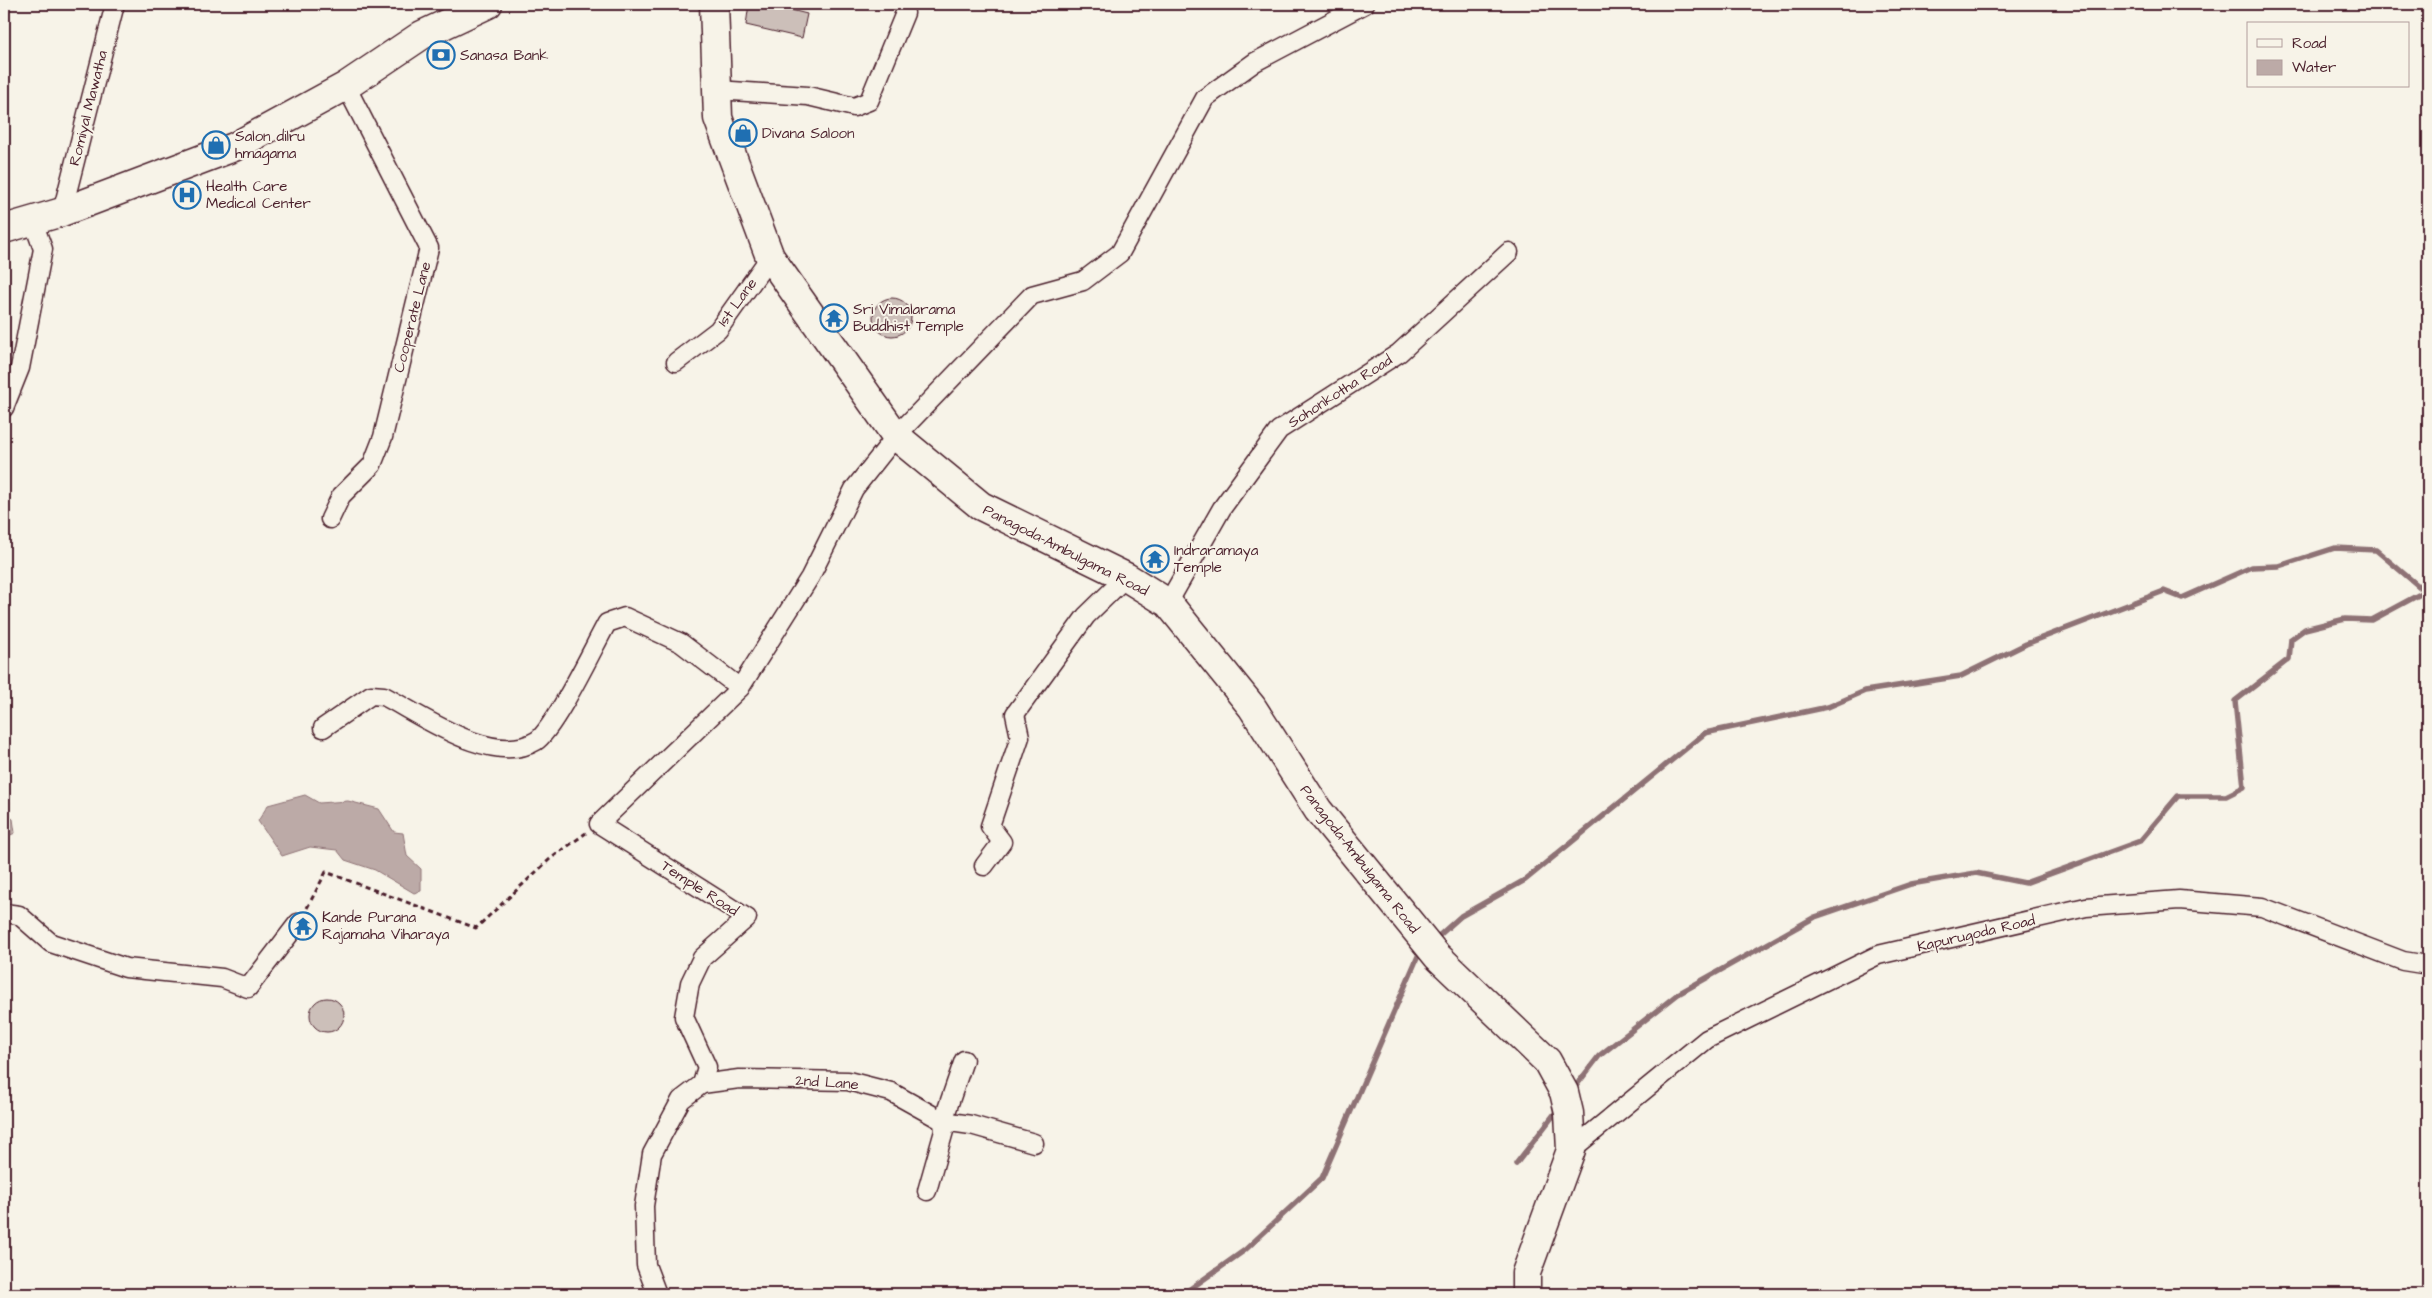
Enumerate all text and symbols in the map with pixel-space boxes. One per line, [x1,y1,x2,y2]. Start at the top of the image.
legend [2247,22,2410,88]
text: Road [2292,33,2327,54]
bank icon: Sanasa Bank [426,40,456,70]
place label: Sanasa Bank [460,45,549,66]
street label: Romiyal Mawatha [64,48,114,168]
text: Water [2292,57,2336,78]
shop icon: Divana Saloon [728,118,758,148]
place label: Divana Saloon [762,123,855,144]
place label: Salon dilru hmagama [235,126,305,165]
shop icon: Salon dilru hmagama [201,130,231,160]
place label: Health Care Medical Center [206,176,311,214]
hospital icon: Health Care Medical Center [172,180,202,210]
street label: Cooperate Lane [389,259,436,375]
street label: 1st Lane [713,274,762,331]
place label: Sri Vimalarama Buddhist Temple [853,299,964,337]
temple icon: Sri Vimalarama Buddhist Temple [819,303,849,333]
street label: Sohonkotha Road [1284,350,1397,433]
street label: Panagoda-Ambulgama Road [979,499,1152,602]
place label: Indraramaya Temple [1174,540,1259,578]
temple icon: Indraramaya Temple [1140,544,1170,574]
street label: Panagoda-Ambulgama Road [1294,781,1424,939]
street label: Temple Road [657,856,743,921]
place label: Kande Purana Rajamaha Viharaya [322,907,450,946]
street label: Kapurugoda Road [1915,910,2038,958]
temple icon: Kande Purana Rajamaha Viharaya [288,911,318,941]
street label: 2nd Lane [795,1070,859,1095]

